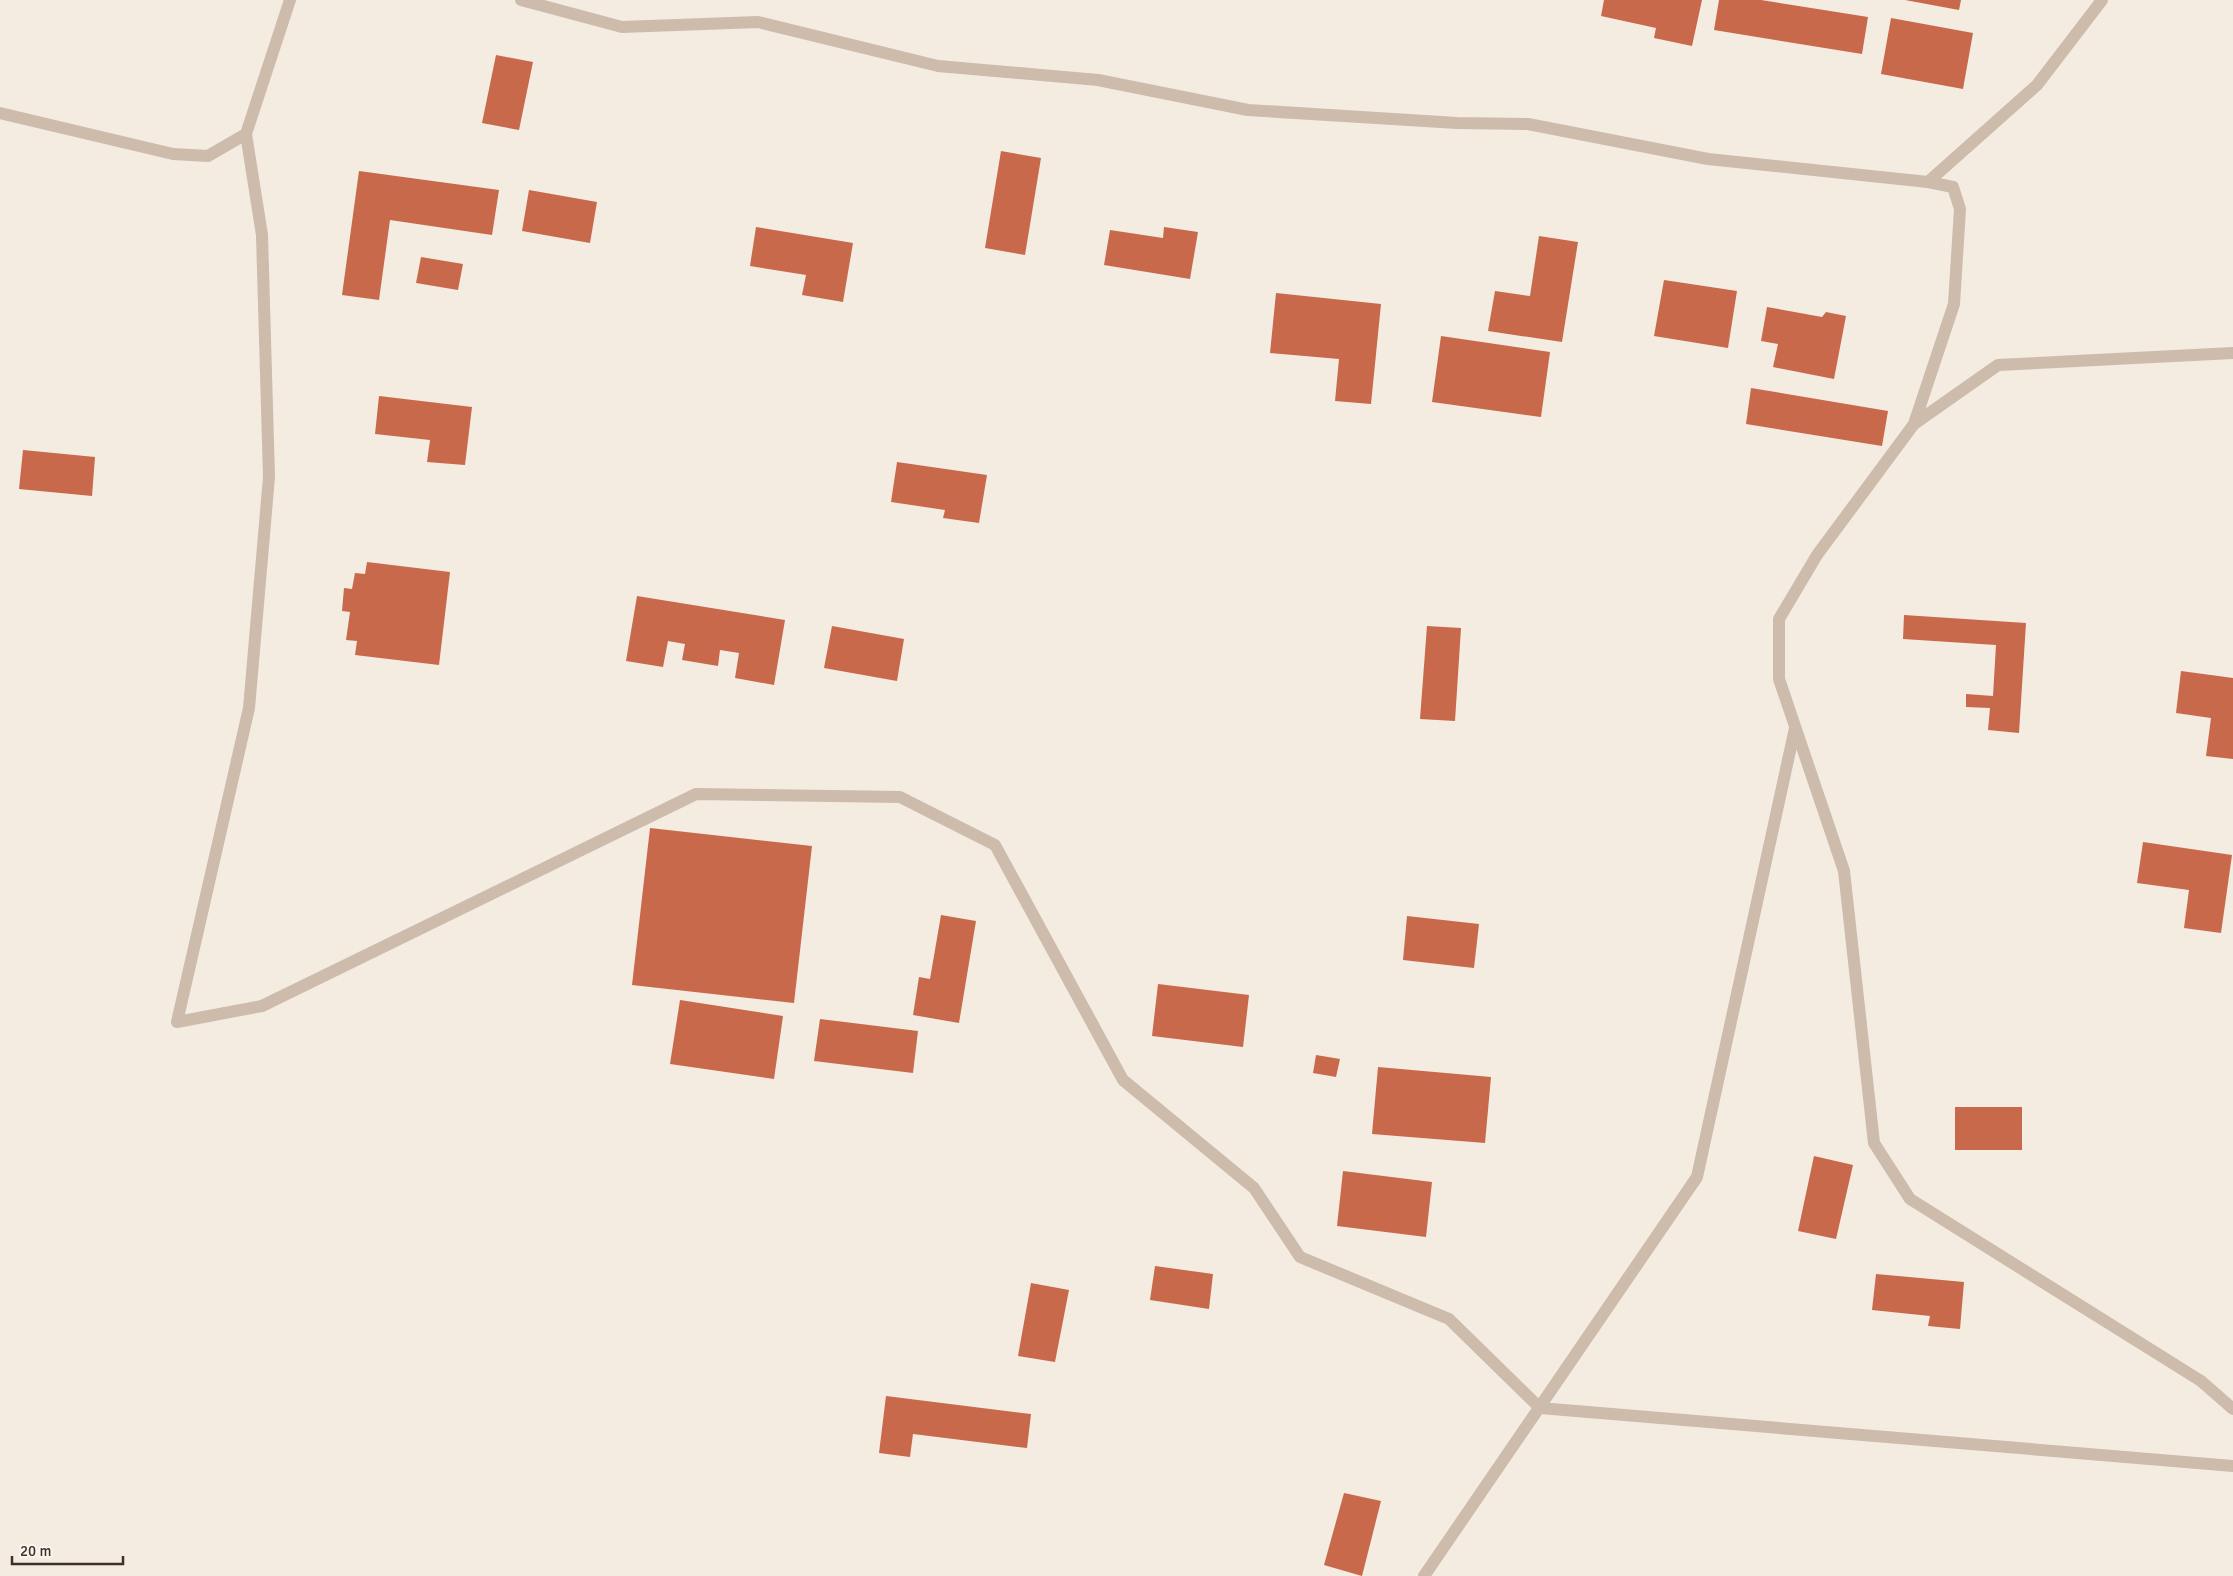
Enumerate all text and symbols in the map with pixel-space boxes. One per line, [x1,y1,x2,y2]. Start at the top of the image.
scale bar [12,1534,124,1566]
text: 20 m [20,1542,51,1560]

